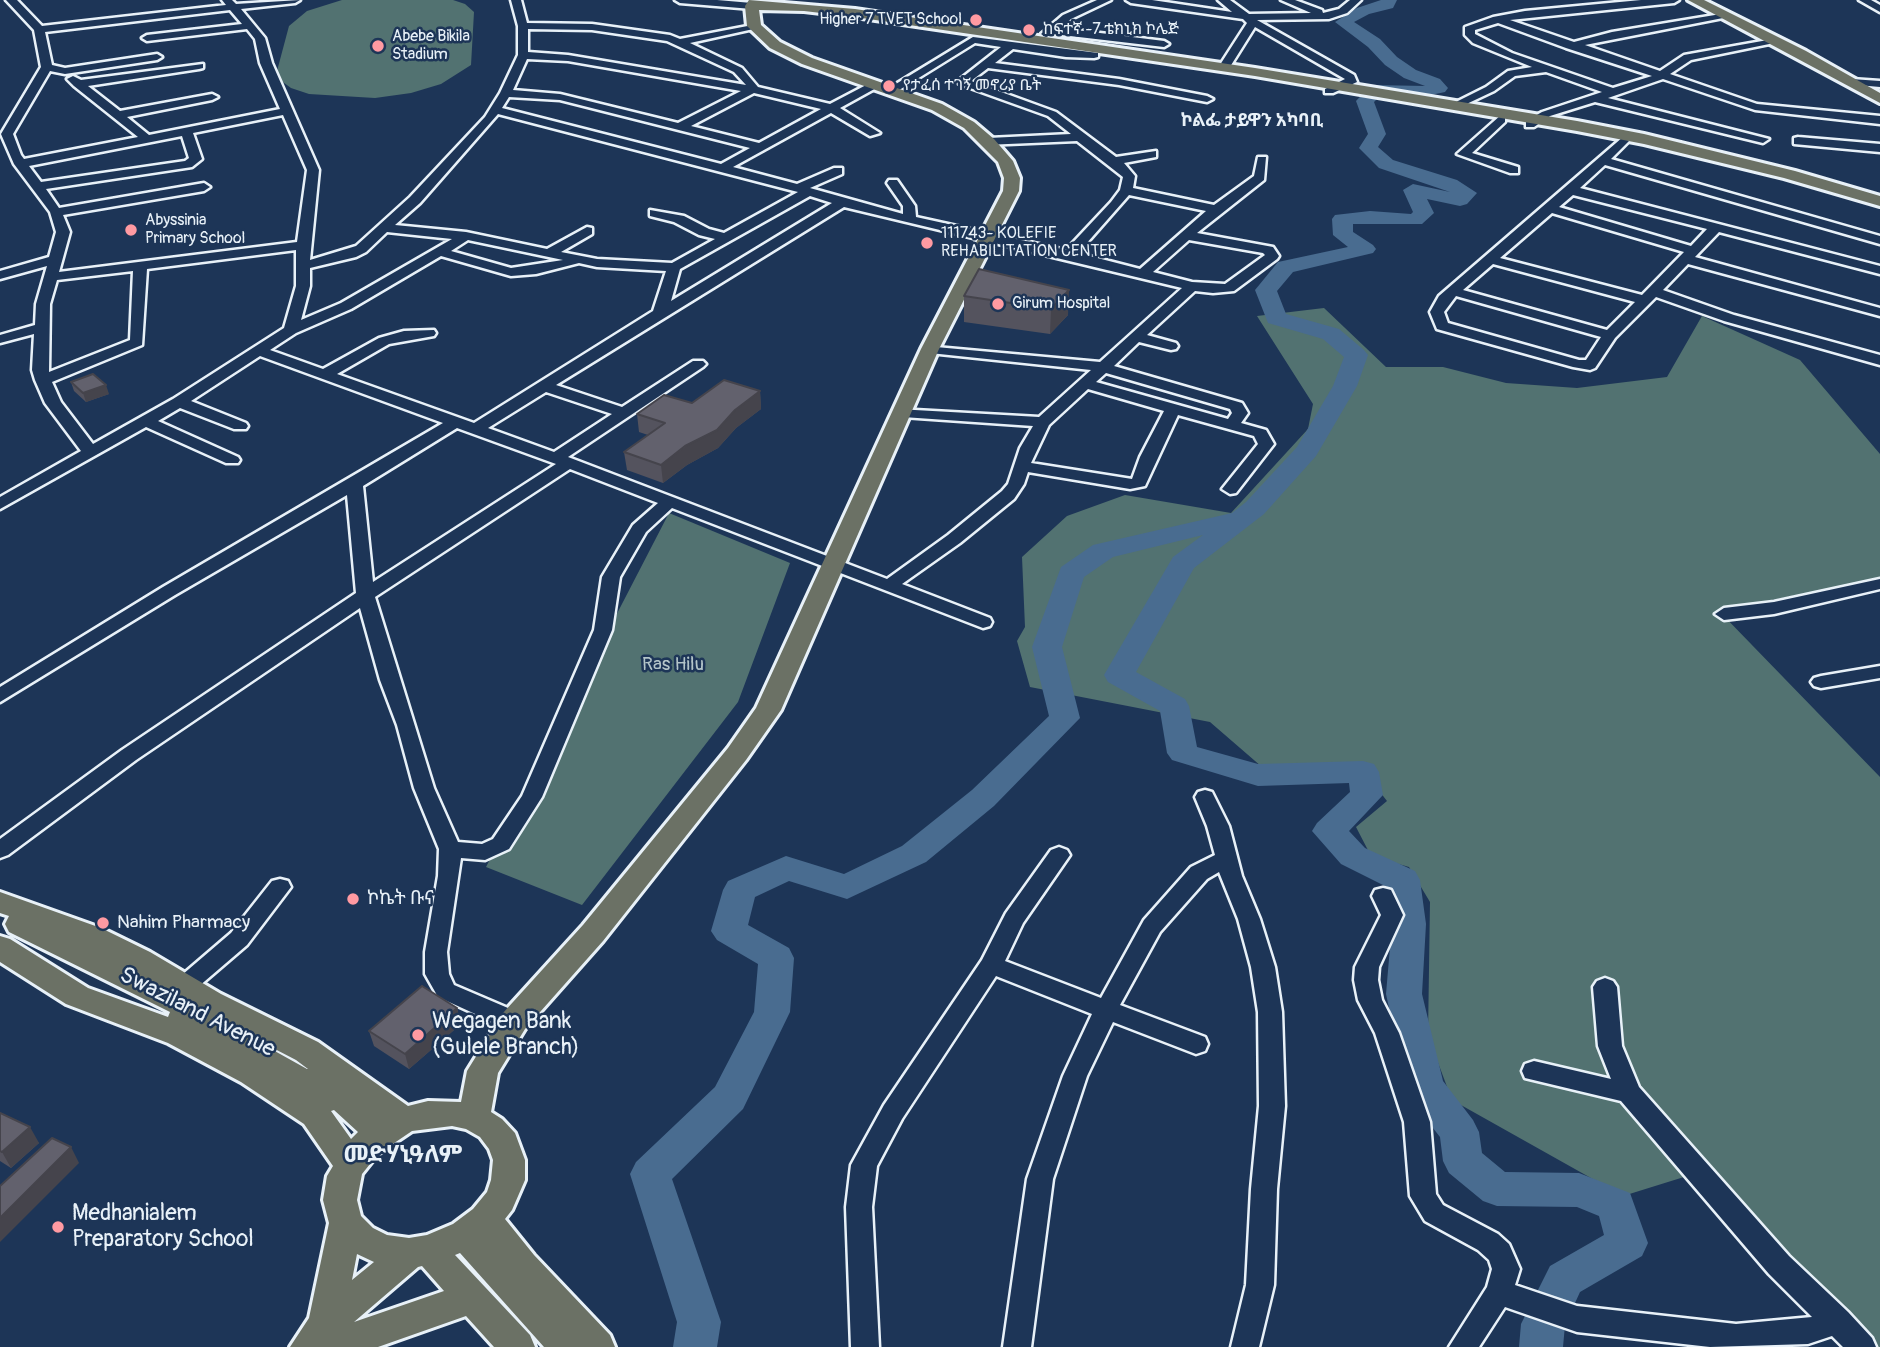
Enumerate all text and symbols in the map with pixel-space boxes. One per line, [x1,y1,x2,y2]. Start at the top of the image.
place label: Higher 7 TVET School [819,10,962,30]
marker: Higher 7 TVET School [968,12,984,28]
place label: ከፍተኛ -7 ቴክኒክ ኮሌጅ [1043,20,1179,40]
marker: ከፍተኛ -7 ቴክኒክ ኮሌጅ [1021,22,1037,38]
place label: Abebe Bikila Stadium [392,27,470,65]
marker: Abebe Bikila Stadium [370,38,386,54]
place label: የታፈሰ ተገኝ መኖሪያ ቤት [903,76,1041,96]
marker: የታፈሰ ተገኝ መኖሪያ ቤት [881,78,897,94]
district label: ኮልፌ ታይዋን አካባቢ [1181,110,1323,132]
place label: Abyssinia Primary School [145,211,245,249]
marker: Abyssinia Primary School [123,222,139,238]
place label: 111743- KOLEFIE REHABILITATION CENTER [941,224,1117,262]
marker: 111743- KOLEFIE REHABILITATION CENTER [919,235,935,251]
place label: Girum Hospital [1012,294,1110,314]
marker: Girum Hospital [990,296,1006,312]
park label: Ras Hilu [642,654,704,676]
place label: ኮኬት ቡና [367,888,434,910]
marker: ኮኬት ቡና [345,891,361,907]
place label: Nahim Pharmacy [117,912,250,934]
marker: Nahim Pharmacy [95,915,111,931]
street label: Swaziland Avenue [114,962,280,1064]
place label: Wegagen Bank (Gulele Branch) [432,1008,580,1062]
marker: Wegagen Bank (Gulele Branch) [410,1027,426,1043]
district label: መድሃኒዓለም [343,1142,463,1170]
place label: Medhanialem Preparatory School [72,1200,254,1254]
marker: Medhanialem Preparatory School [50,1219,66,1235]

